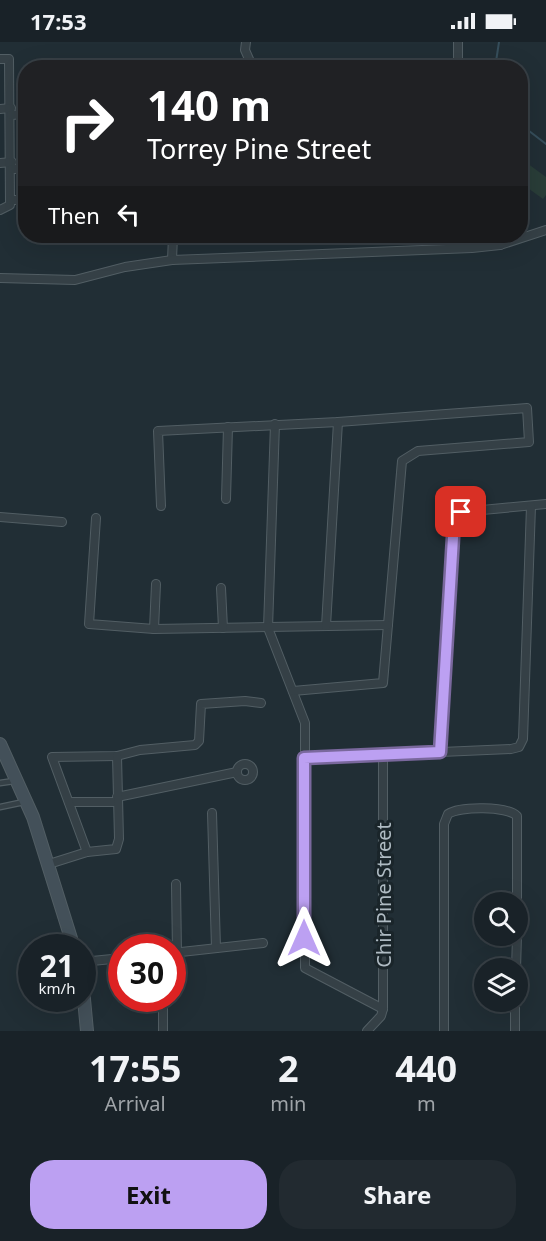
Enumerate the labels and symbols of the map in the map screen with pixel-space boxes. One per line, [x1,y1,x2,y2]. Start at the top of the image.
pin [435,486,486,537]
street label: Chir Pine Street [370,822,397,968]
position arrow [272,906,336,970]
speed limit sign: 30 [108,934,186,1012]

